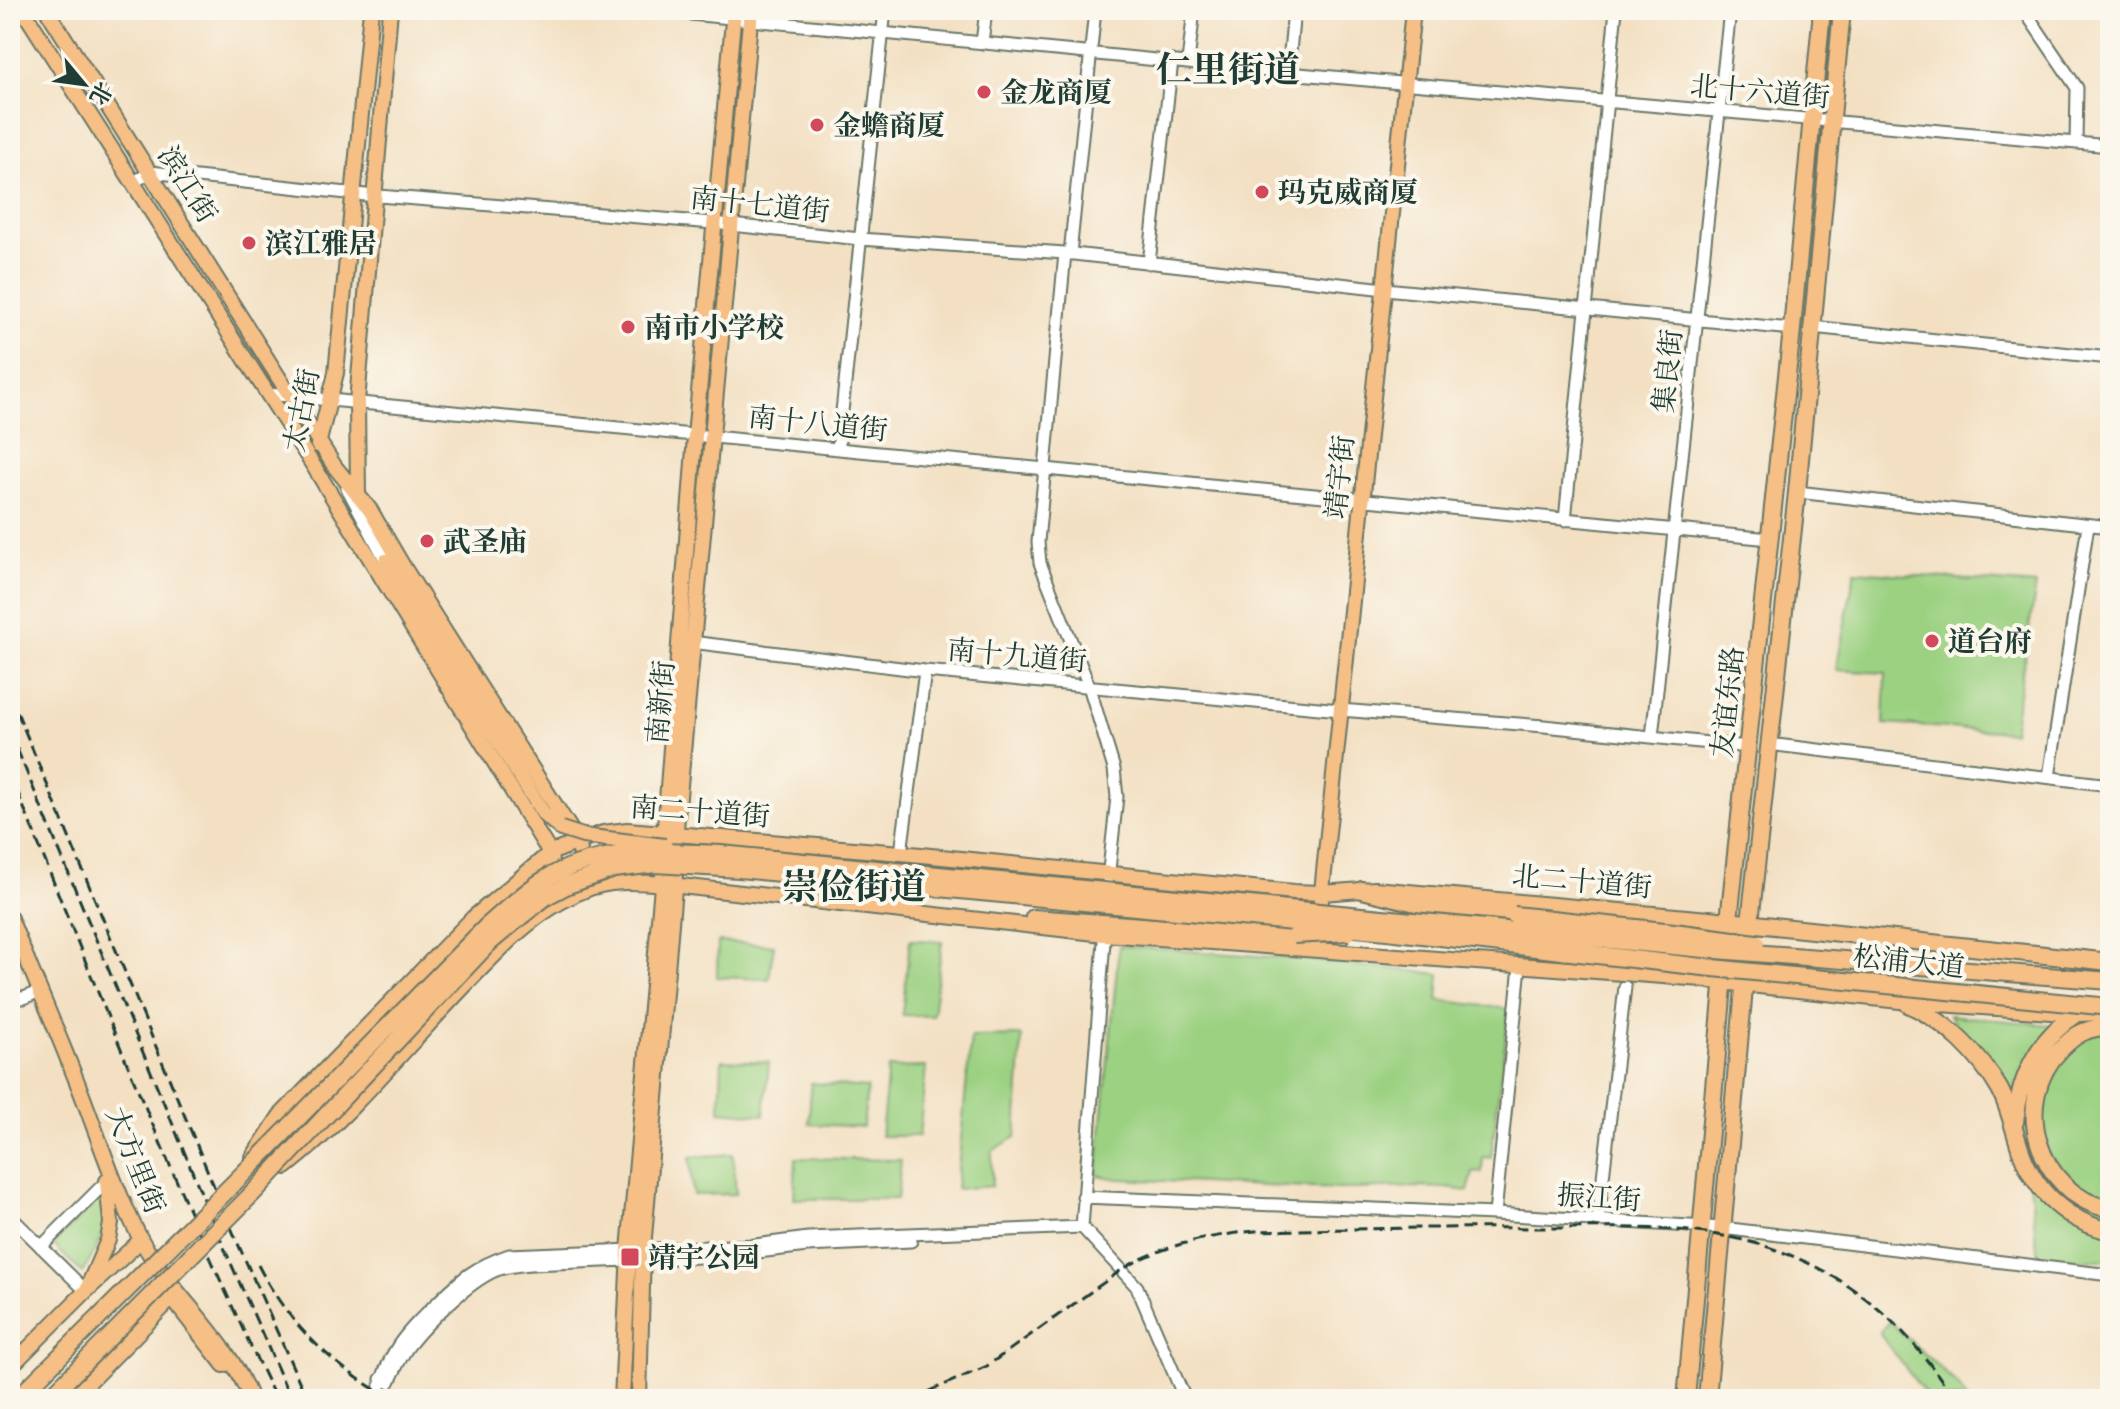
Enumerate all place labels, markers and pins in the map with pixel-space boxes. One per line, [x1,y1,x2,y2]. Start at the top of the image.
place label: 金龙商厦 [1000,77,1112,112]
marker: 金龙商厦 [975,83,993,101]
place label: 金蟾商厦 [833,110,945,145]
marker: 金蟾商厦 [808,116,826,134]
place label: 玛克威商厦 [1278,177,1418,212]
marker: 玛克威商厦 [1253,183,1271,201]
place label: 滨江雅居 [265,228,377,263]
marker: 滨江雅居 [240,234,258,252]
place label: 南市小学校 [644,312,784,347]
marker: 南市小学校 [619,318,637,336]
place label: 武圣庙 [443,526,527,561]
marker: 武圣庙 [418,532,436,550]
place label: 道台府 [1948,626,2032,661]
marker: 道台府 [1923,632,1941,650]
place label: 靖宇公园 [648,1242,760,1277]
marker: 靖宇公园 [619,1246,641,1268]

